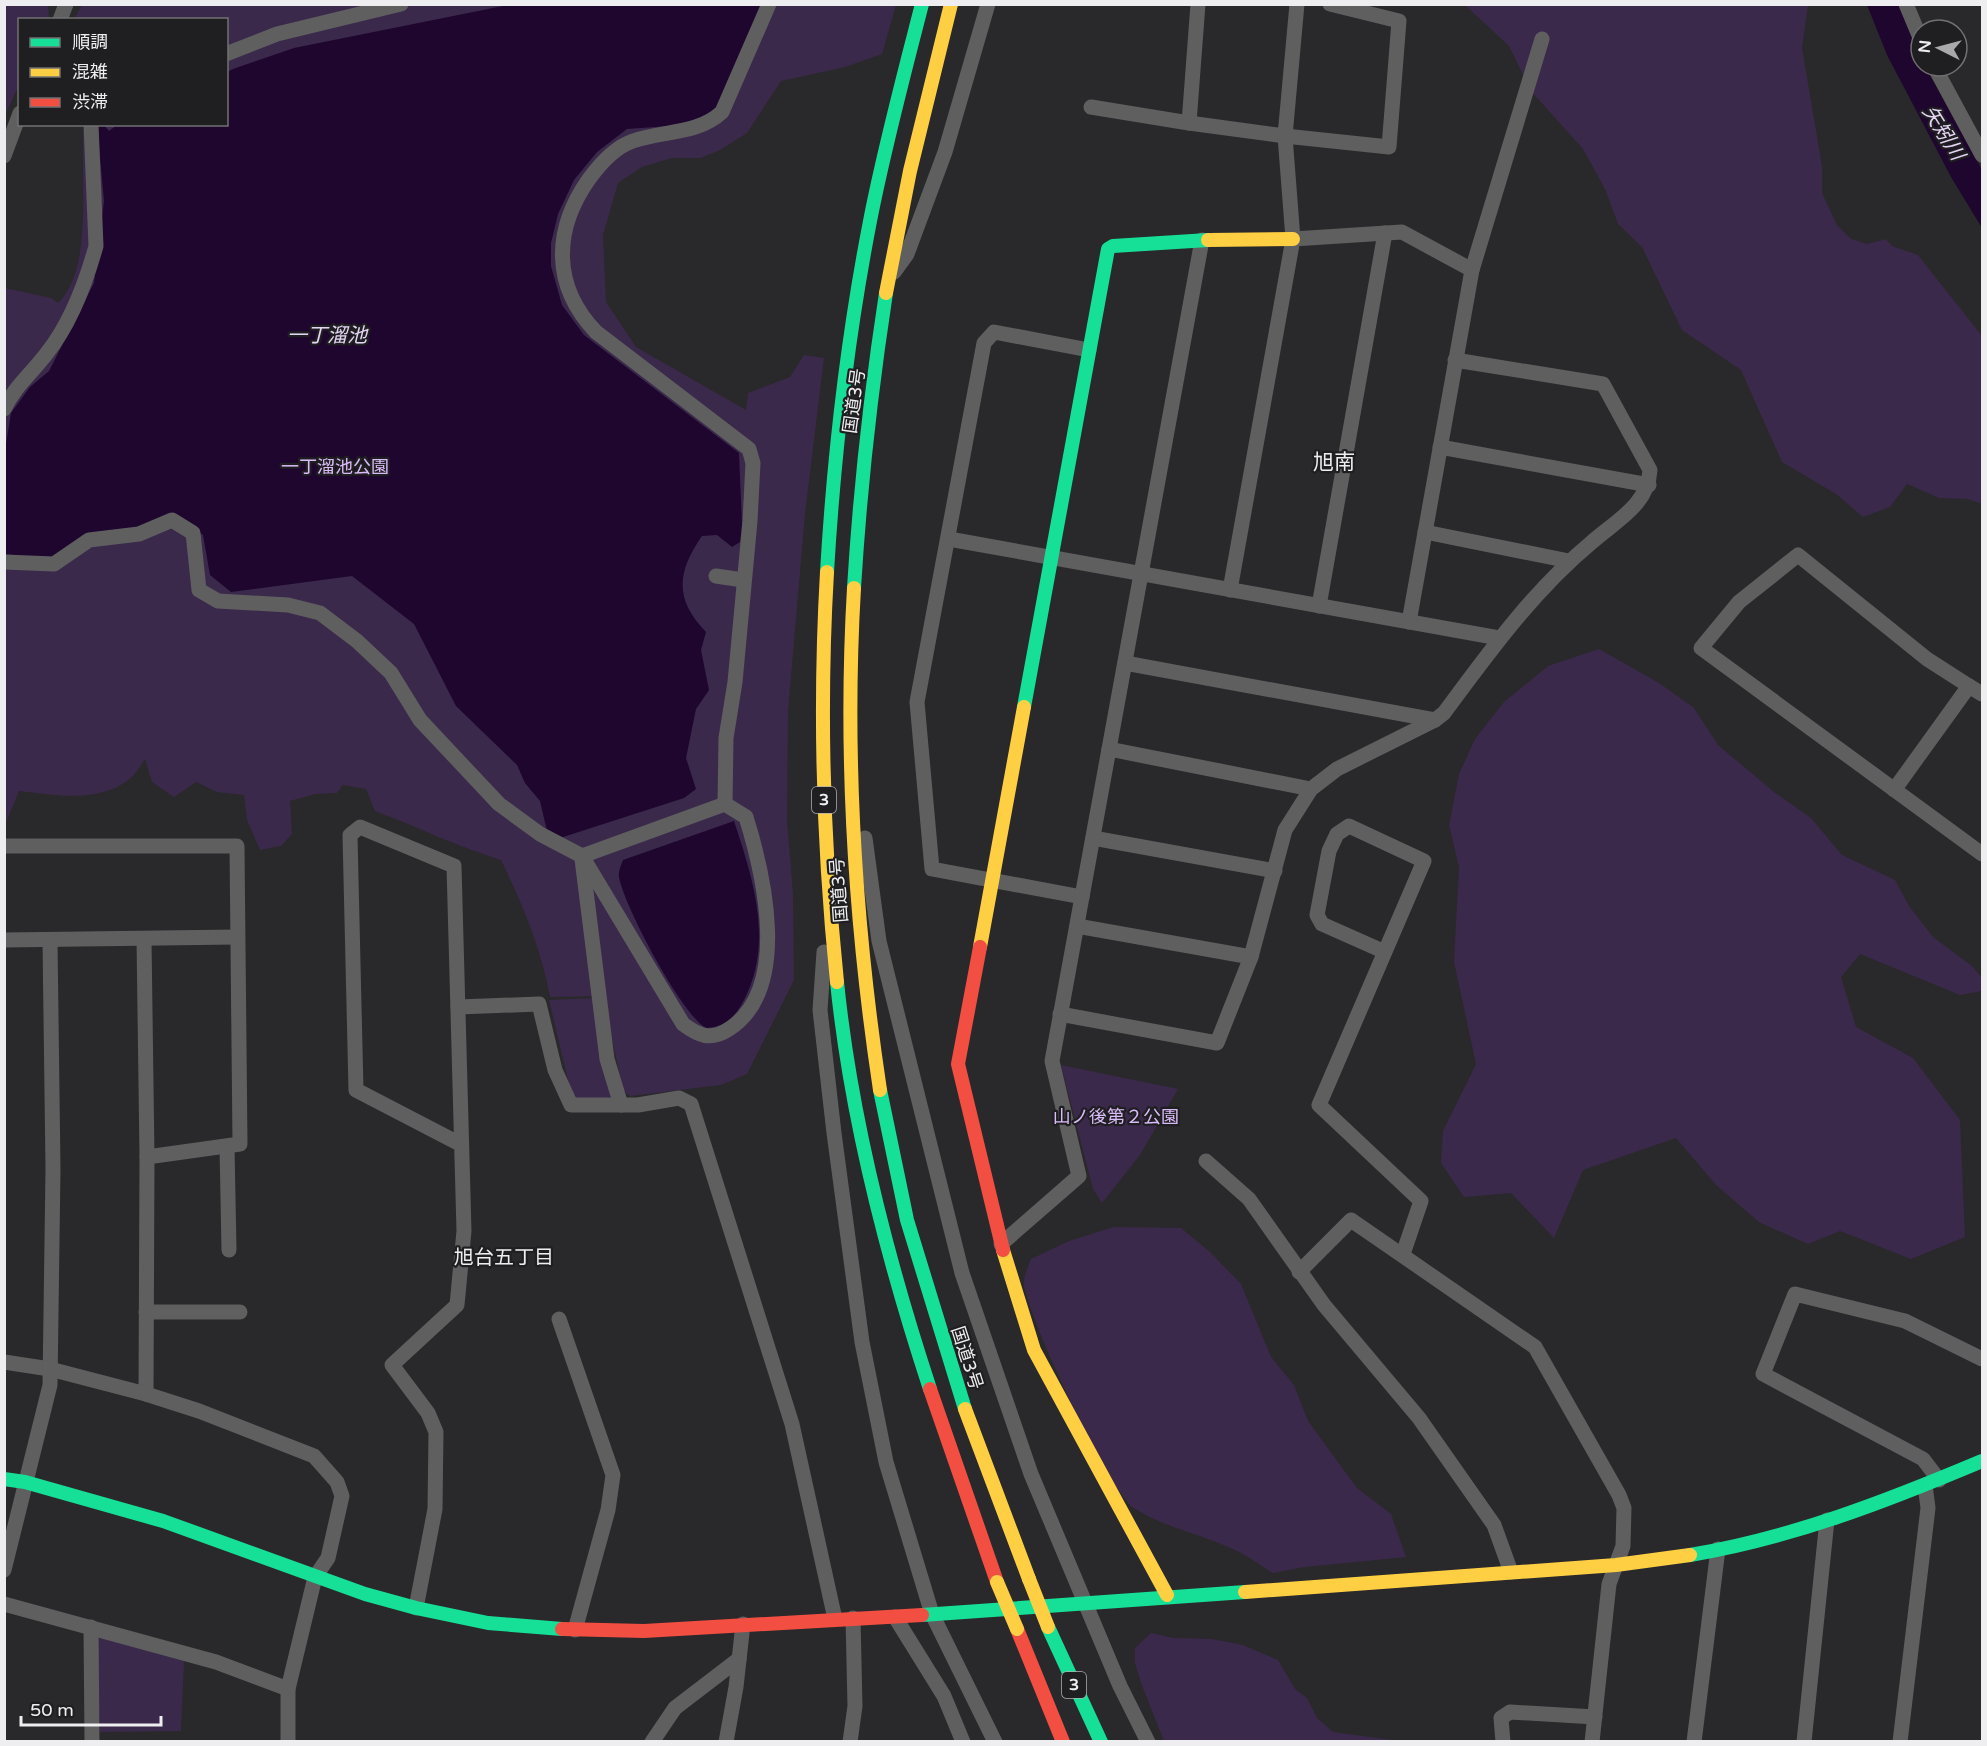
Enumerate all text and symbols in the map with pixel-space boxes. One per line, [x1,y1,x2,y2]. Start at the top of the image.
legend [18,18,228,126]
north arrow [1909,18,1969,78]
text: 順調 [72,31,108,53]
text: N [1914,39,1936,54]
text: 混雑 [72,61,108,83]
text: 渋滞 [72,91,108,113]
water label: 矢矧川 [1917,101,1970,166]
water label: 一丁溜池 [287,324,369,348]
street label: 国道3号 [839,367,869,435]
district label: 旭南 [1313,450,1355,475]
park label: 一丁溜池公園 [281,456,389,478]
road number: 3 [812,787,836,813]
street label: 国道3号 [826,857,852,923]
park label: 山ノ後第２公園 [1053,1106,1179,1128]
district label: 旭台五丁目 [454,1246,554,1270]
street label: 国道3号 [946,1324,988,1392]
road number: 3 [1062,1672,1086,1698]
scale bar [21,1689,160,1727]
text: 50 m [30,1699,74,1721]

